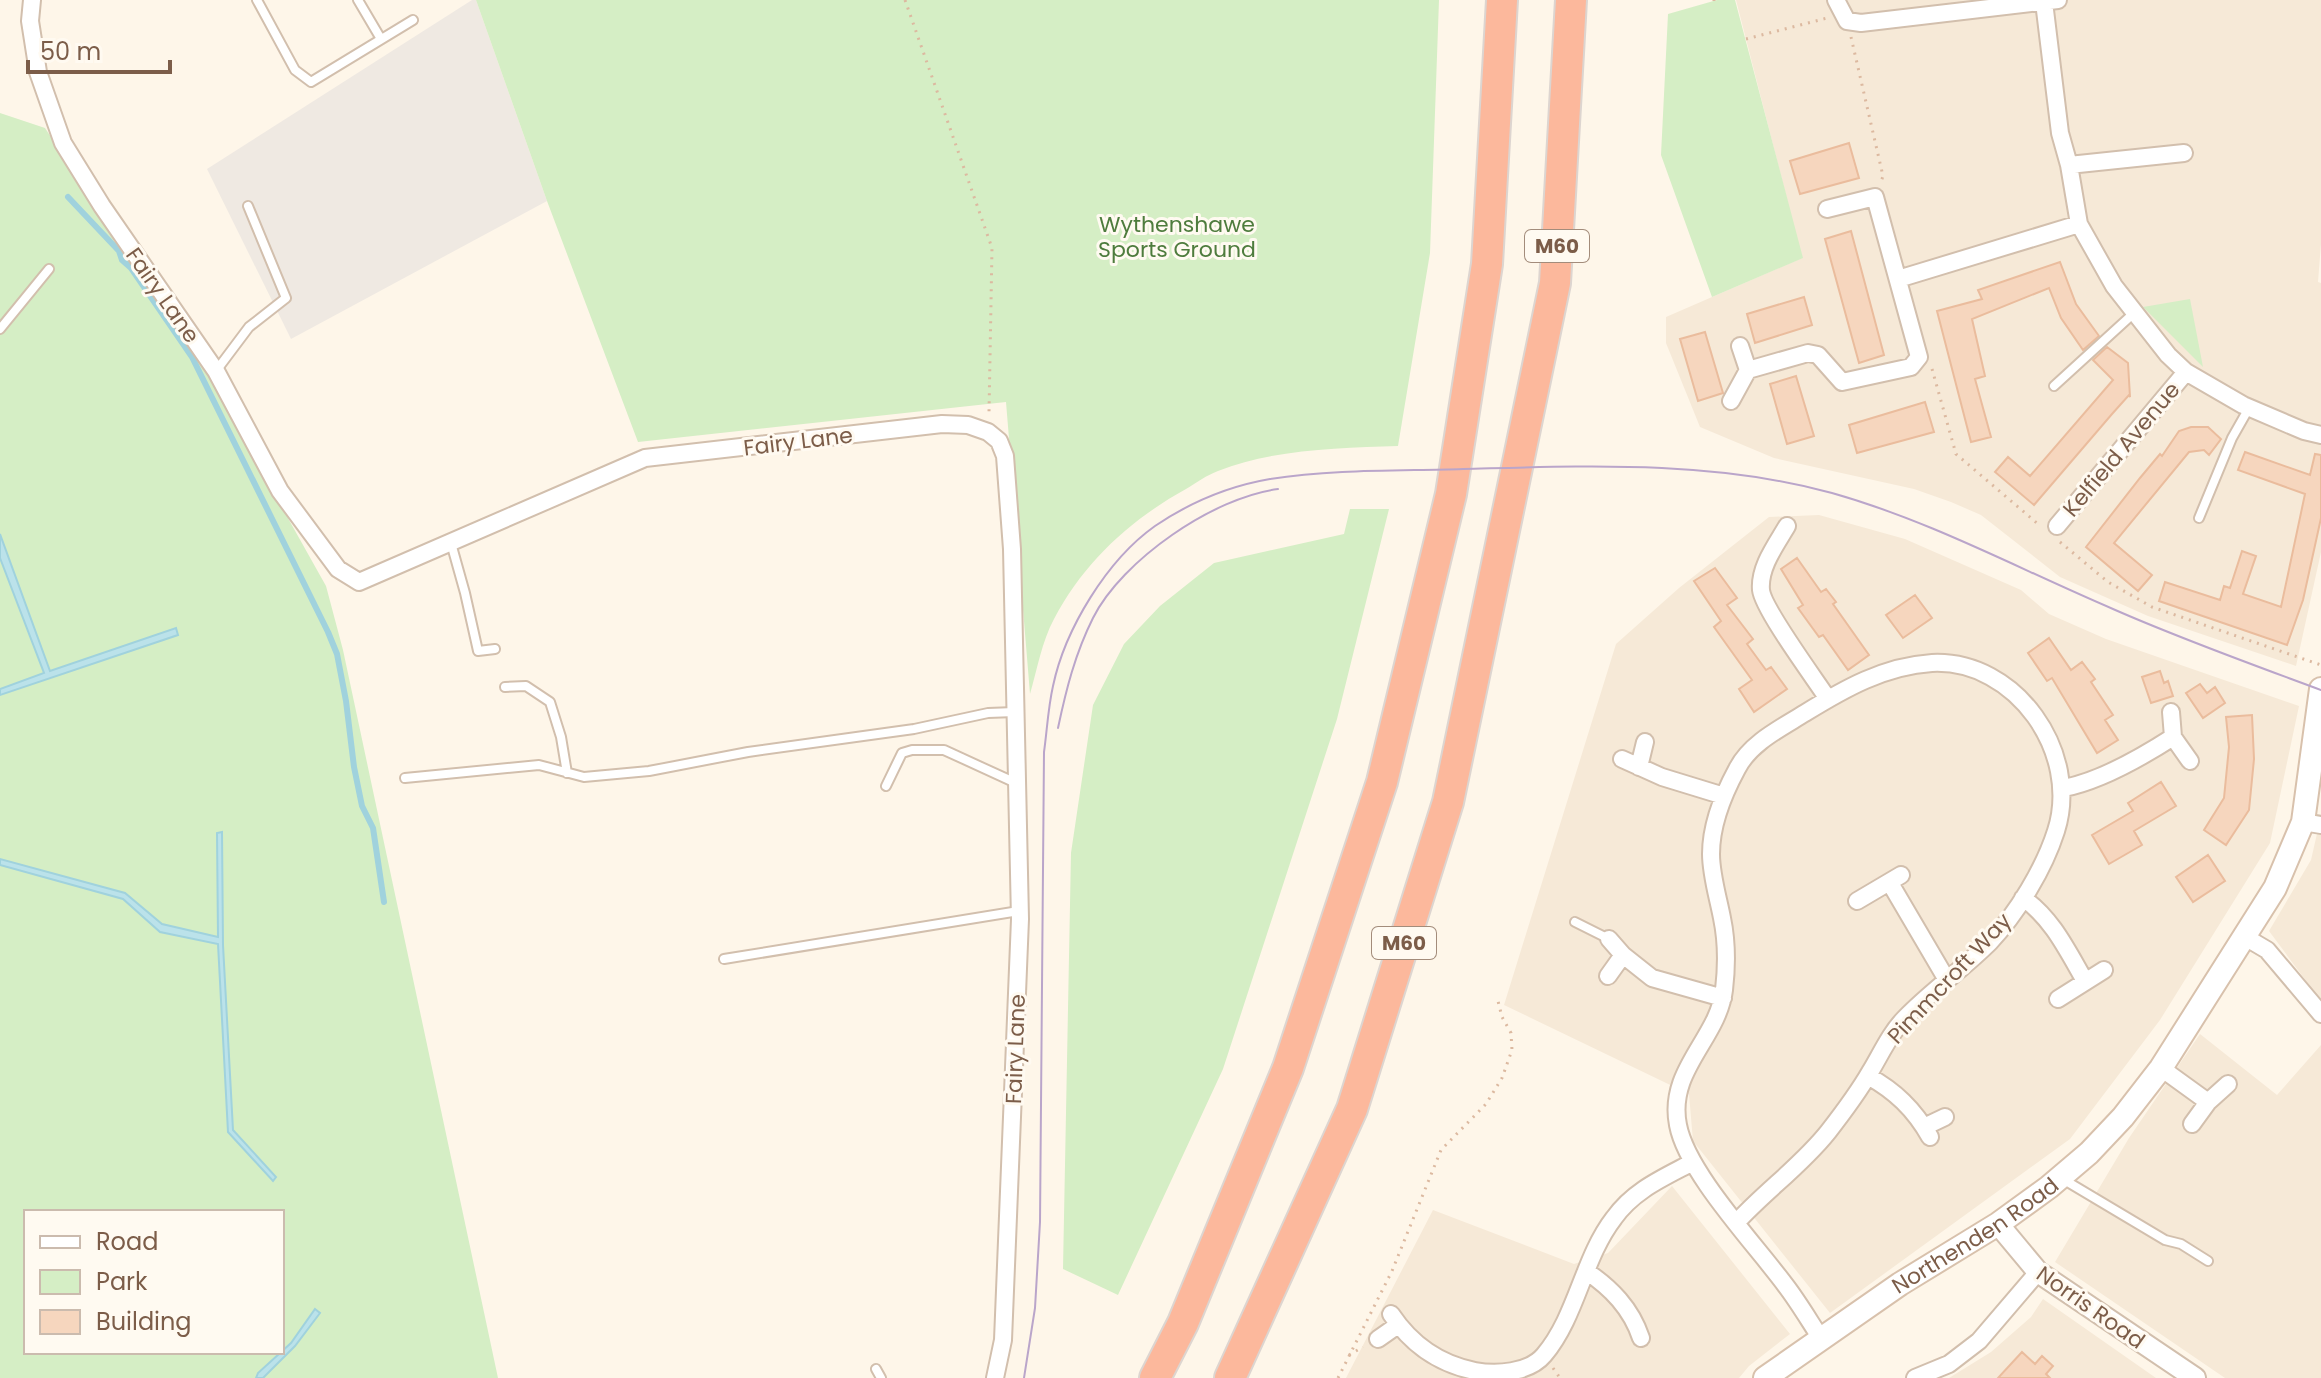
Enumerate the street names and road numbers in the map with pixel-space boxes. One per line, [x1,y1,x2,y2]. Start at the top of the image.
road number: M60 [1525,230,1589,262]
street label: Fairy Lane [118,241,207,349]
street label: Kelfield Avenue [2056,375,2187,523]
street label: Fairy Lane [742,419,855,464]
street label: Pimmcroft Way [1880,906,2019,1051]
road number: M60 [1372,927,1436,959]
street label: Fairy Lane [998,994,1033,1104]
street label: Northenden Road [1886,1170,2066,1301]
street label: Norris Road [2030,1259,2151,1356]

